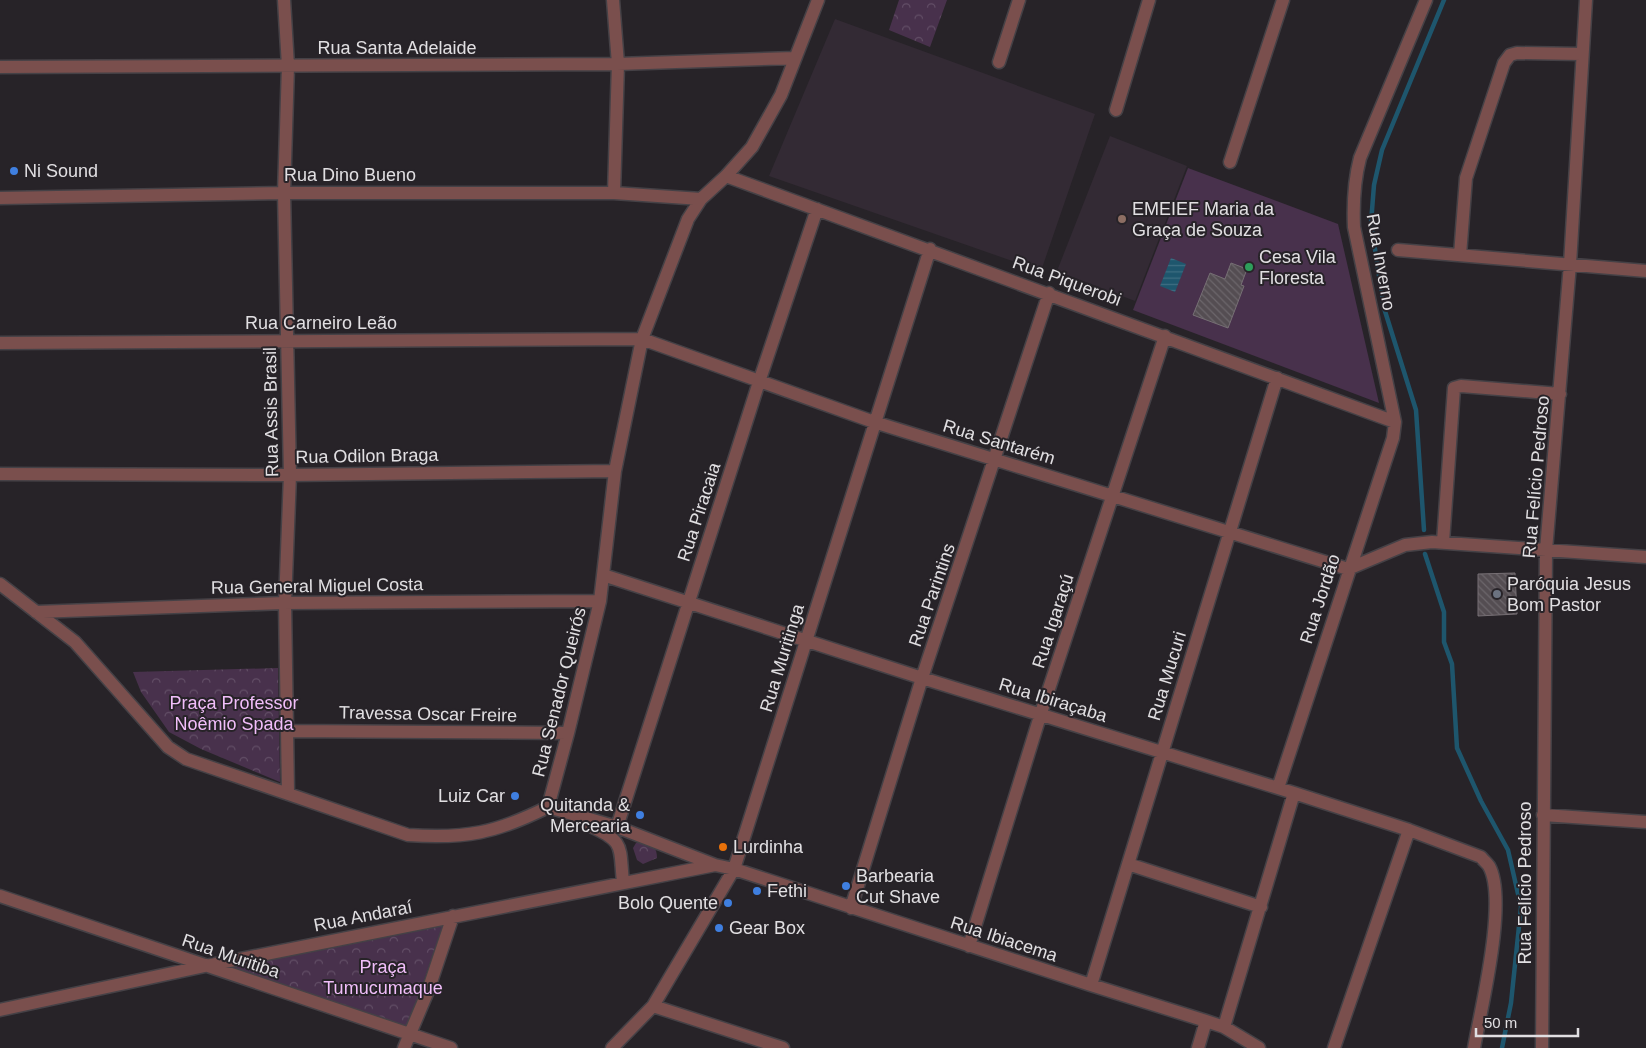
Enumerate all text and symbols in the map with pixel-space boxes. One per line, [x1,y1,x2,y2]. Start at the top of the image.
street label: Rua Santa Adelaide [317,38,477,58]
place label: Ni Sound [24,161,98,181]
marker: Ni Sound [8,165,20,177]
street label: Rua Dino Bueno [284,165,416,185]
place label: EMEIEF Maria da Graça de Souza [1132,199,1275,240]
street label: Rua Inverno [1363,212,1399,312]
marker: EMEIEF Maria da Graça de Souza [1116,213,1128,225]
place label: Cesa Vila Floresta [1259,247,1337,288]
street label: Rua Piquerobi [1010,252,1124,310]
marker: Cesa Vila Floresta [1243,261,1255,273]
street label: Rua Carneiro Leão [245,313,397,333]
street label: Rua Assis Brasil [260,347,282,477]
street label: Rua Felício Pedroso [1519,395,1553,559]
street label: Rua Santarém [941,415,1057,469]
street label: Rua Odilon Braga [295,445,440,467]
street label: Rua Piracaia [674,459,725,564]
street label: Rua Parintins [905,541,959,649]
street label: Rua Jordão [1296,552,1344,646]
street label: Rua Igaraçú [1028,571,1078,671]
street label: Rua General Miguel Costa [211,574,424,598]
place label: Paróquia Jesus Bom Pastor [1507,574,1631,615]
marker: Paróquia Jesus Bom Pastor [1491,588,1503,600]
street label: Rua Muritinga [756,601,808,715]
street label: Rua Senador Queirós [528,605,590,779]
street label: Rua Mucuri [1144,629,1190,723]
street label: Rua Ibiraçaba [996,674,1110,726]
park label: Praça Professor Noêmio Spada [169,693,299,734]
street label: Travessa Oscar Freire [339,702,517,726]
place label: Luiz Car [438,786,505,806]
marker: Luiz Car [509,790,521,802]
place label: Quitanda & Mercearia [540,795,631,836]
street label: Rua Felício Pedroso [1515,801,1535,965]
marker: Quitanda & Mercearia [634,809,646,821]
place label: Lurdinha [733,837,804,857]
marker: Lurdinha [717,841,729,853]
place label: Barbearia Cut Shave [856,866,940,907]
marker: Barbearia Cut Shave [840,880,852,892]
place label: Fethi [767,881,807,901]
marker: Fethi [751,885,763,897]
place label: Bolo Quente [618,893,718,913]
street label: Rua Andaraí [312,897,414,935]
marker: Bolo Quente [722,897,734,909]
street label: Rua Ibiacema [948,912,1061,966]
place label: Gear Box [729,918,805,938]
marker: Gear Box [713,922,725,934]
street label: Rua Muritiba [180,930,283,982]
park label: Praça Tumucumaque [323,957,443,998]
scale bar [1476,1006,1578,1038]
text: 50 m [1484,1014,1517,1031]

